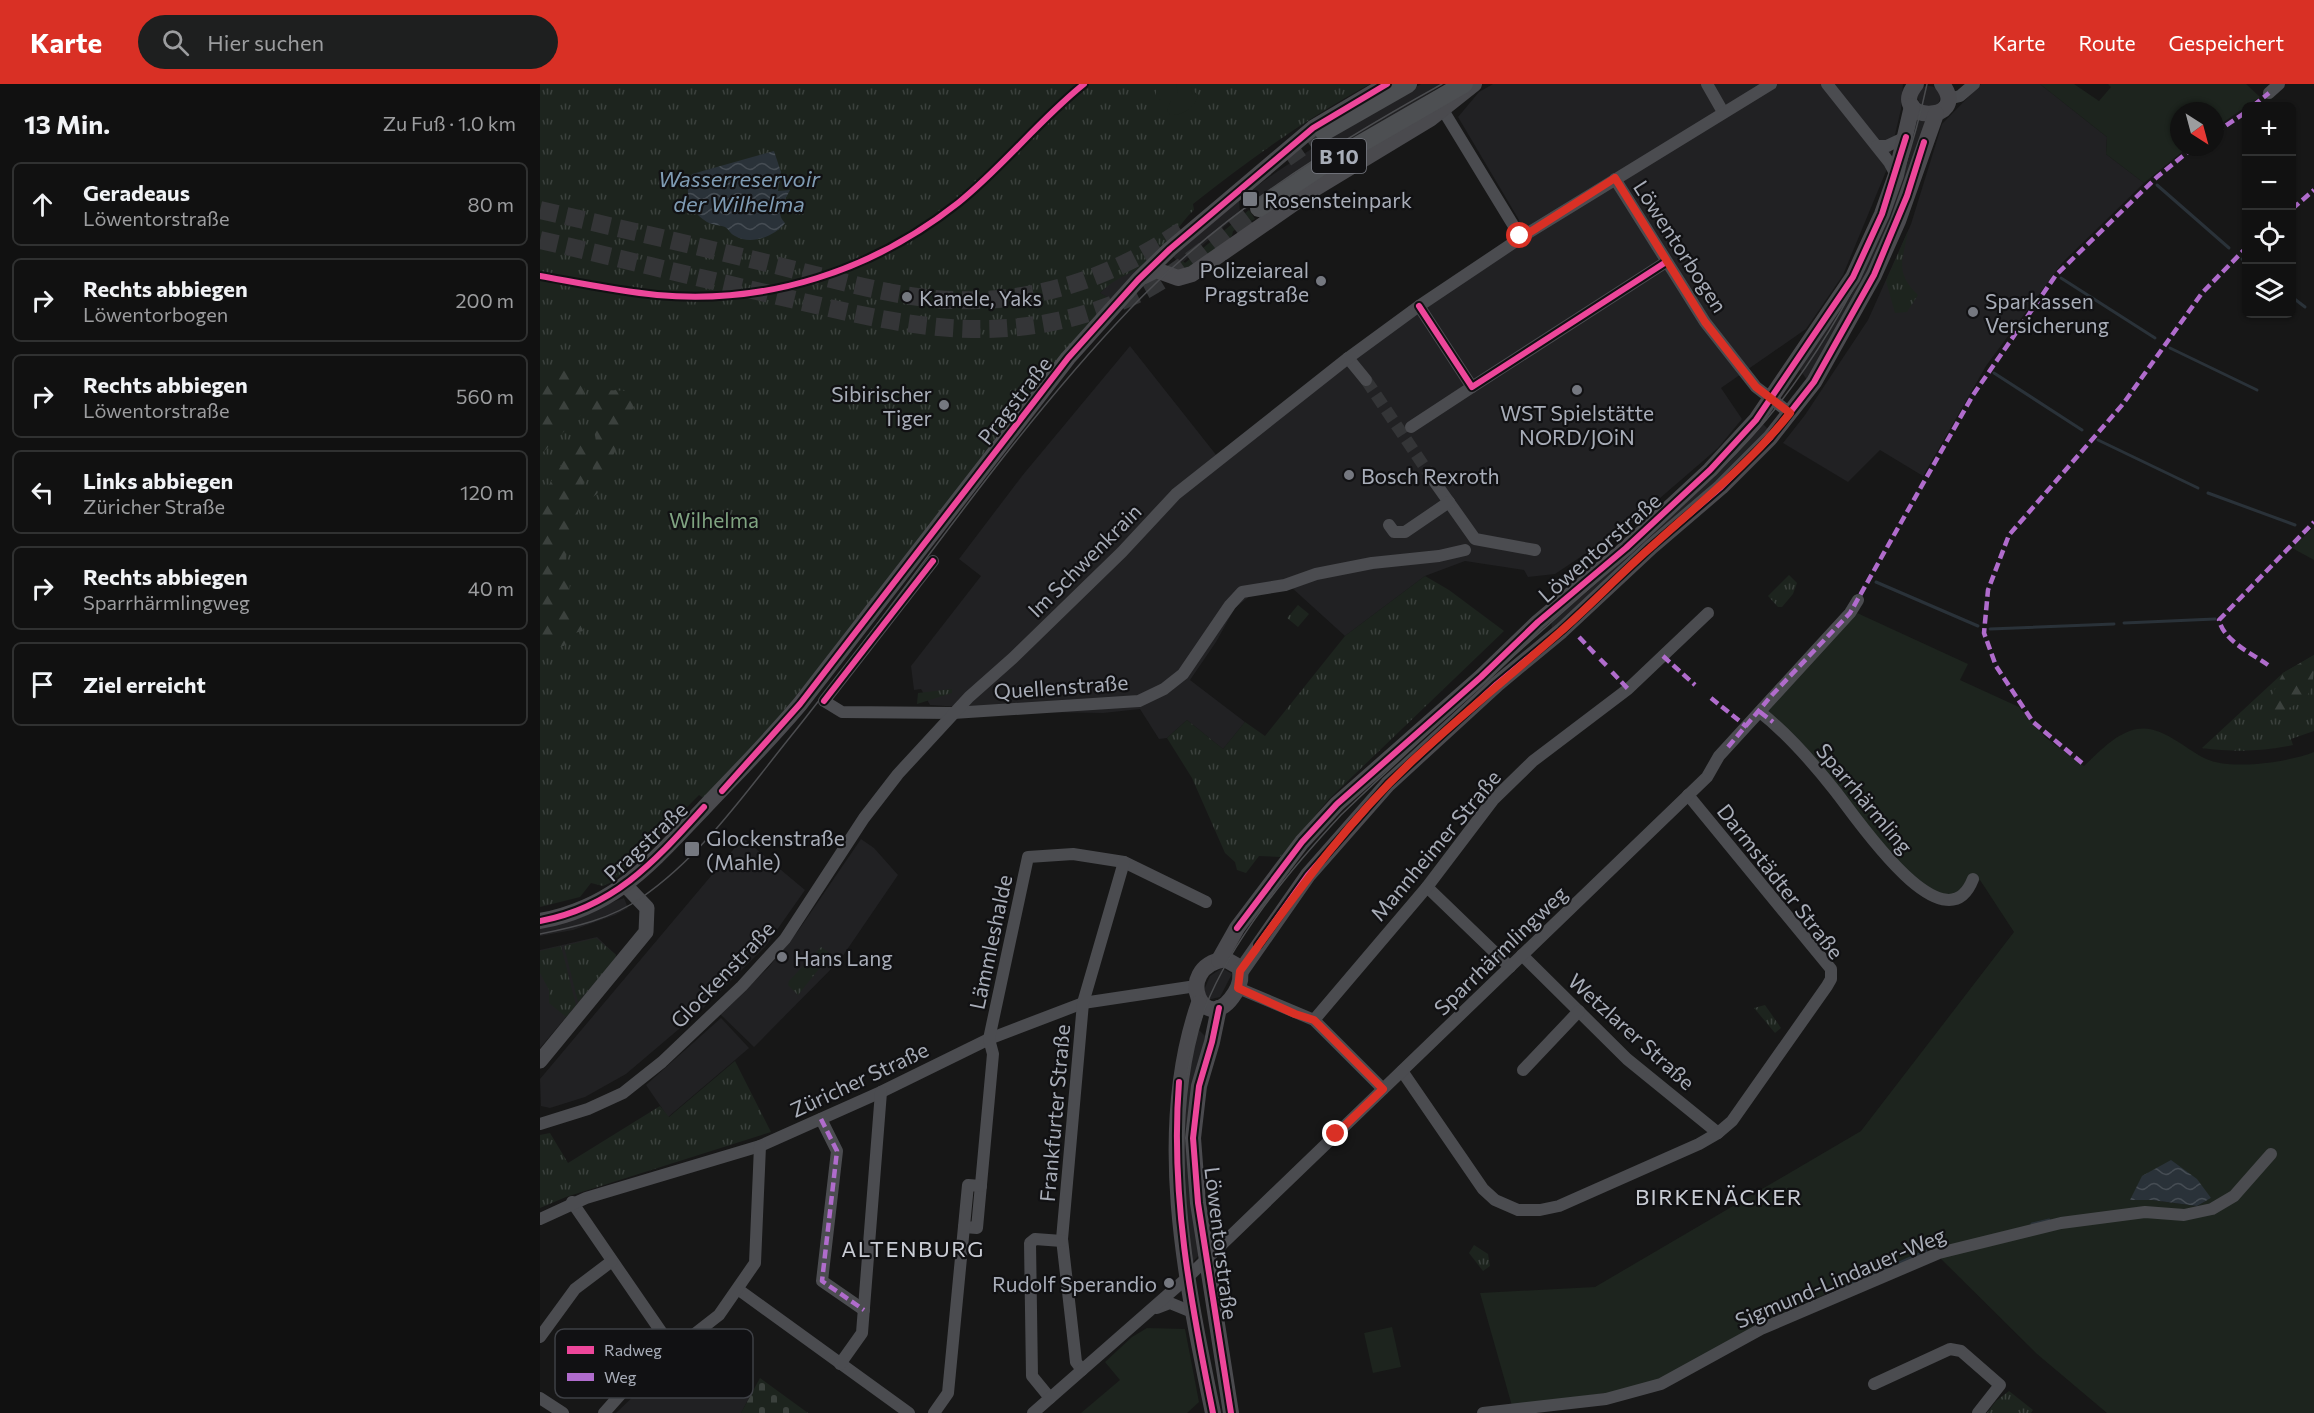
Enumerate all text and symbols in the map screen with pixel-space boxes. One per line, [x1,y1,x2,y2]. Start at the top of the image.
search box [138,15,558,69]
text: Karte [30,25,102,59]
icon: search [159,26,192,59]
text: Hier suchen [207,29,324,56]
text: Karte [1992,30,2045,55]
text: Route [2078,30,2136,55]
text: Gespeichert [2169,30,2284,55]
north arrow [2170,102,2224,156]
map controls [2242,102,2296,318]
button: + [2242,102,2296,156]
text: 13 Min. [24,108,110,139]
text: Zu Fuß · 1.0 km [383,111,516,135]
road number: B 10 [1312,139,1366,173]
button: − [2242,156,2296,210]
water label: Wasserreservoir der Wilhelma [658,165,821,217]
street label: Löwentorbogen [1629,175,1733,317]
text: Geradeaus [83,179,190,206]
place label: Rosensteinpark [1264,187,1412,212]
icon: ahead [26,188,59,221]
marker: Rosensteinpark [1241,190,1259,208]
text: 80 m [468,192,514,216]
text: Löwentorstraße [83,206,230,230]
button: locate [2242,210,2296,264]
route start [1506,222,1532,248]
place label: Polizeiareal Pragstraße [1200,257,1309,306]
button: layers [2242,264,2296,318]
marker: Polizeiareal Pragstraße [1314,274,1328,288]
text: Rechts abbiegen [83,275,248,302]
icon: right [26,284,59,317]
place label: Kamele, Yaks [919,285,1042,310]
text: 200 m [456,288,514,312]
place label: Sparkassen Versicherung [1985,288,2109,337]
marker: Kamele, Yaks [900,290,914,304]
text: Löwentorbogen [83,302,228,326]
marker: Sparkassen Versicherung [1966,305,1980,319]
street label: Pragstraße [972,351,1056,449]
text: Rechts abbiegen [83,371,248,398]
icon: right [26,380,59,413]
place label: Sibirischer Tiger [831,381,932,430]
marker: WST Spielstätte NORD/JOiN [1570,383,1584,397]
text: 560 m [456,384,514,408]
text: Löwentorstraße [83,398,230,422]
marker: Sibirischer Tiger [937,398,951,412]
place label: WST Spielstätte NORD/JOiN [1500,400,1654,449]
place label: Bosch Rexroth [1361,463,1500,488]
text: Links abbiegen [83,467,233,494]
marker: Bosch Rexroth [1342,468,1356,482]
icon: left [26,476,59,509]
text: 120 m [460,480,514,504]
street label: Löwentorstraße [1533,487,1665,607]
text: Züricher Straße [83,494,225,518]
street label: Im Schwenkrain [1022,498,1146,622]
park label: Wilhelma [669,507,759,532]
text: Rechts abbiegen [83,563,248,590]
icon: right [26,572,59,605]
text: 40 m [468,576,514,600]
text: Sparrhärmlingweg [83,590,250,614]
icon: arrive [26,668,59,701]
street label: Quellenstraße [993,669,1129,703]
text: Ziel erreicht [83,671,206,698]
street label: Sparrhärmling [1812,738,1918,858]
street label: Mannheimer Straße [1365,765,1505,925]
street label: Pragstraße [598,796,692,886]
street label: Darmstädter Straße [1713,798,1849,964]
place label: Glockenstraße (Mahle) [706,825,845,874]
marker: Glockenstraße (Mahle) [683,840,701,858]
street label: Lämmleshalde [964,872,1016,1012]
street label: Sparrhärmlingweg [1428,880,1572,1020]
street label: Glockenstraße [665,915,779,1033]
place label: Hans Lang [794,945,893,970]
marker: Hans Lang [775,950,789,964]
street label: Wetzlarer Straße [1564,968,1700,1094]
street label: Frankfurter Straße [1034,1023,1074,1203]
street label: Züricher Straße [786,1036,932,1122]
route end [1322,1120,1348,1146]
street label: Löwentorstraße [1200,1165,1244,1321]
district label: BIRKENÄCKER [1635,1183,1803,1210]
street label: Sigmund-Lindauer-Weg [1731,1221,1949,1333]
district label: ALTENBURG [841,1235,985,1262]
place label: Rudolf Sperandio [992,1271,1157,1296]
marker: Rudolf Sperandio [1162,1276,1176,1290]
legend [555,1329,753,1398]
text: Radweg [604,1340,662,1359]
text: Weg [604,1367,637,1386]

